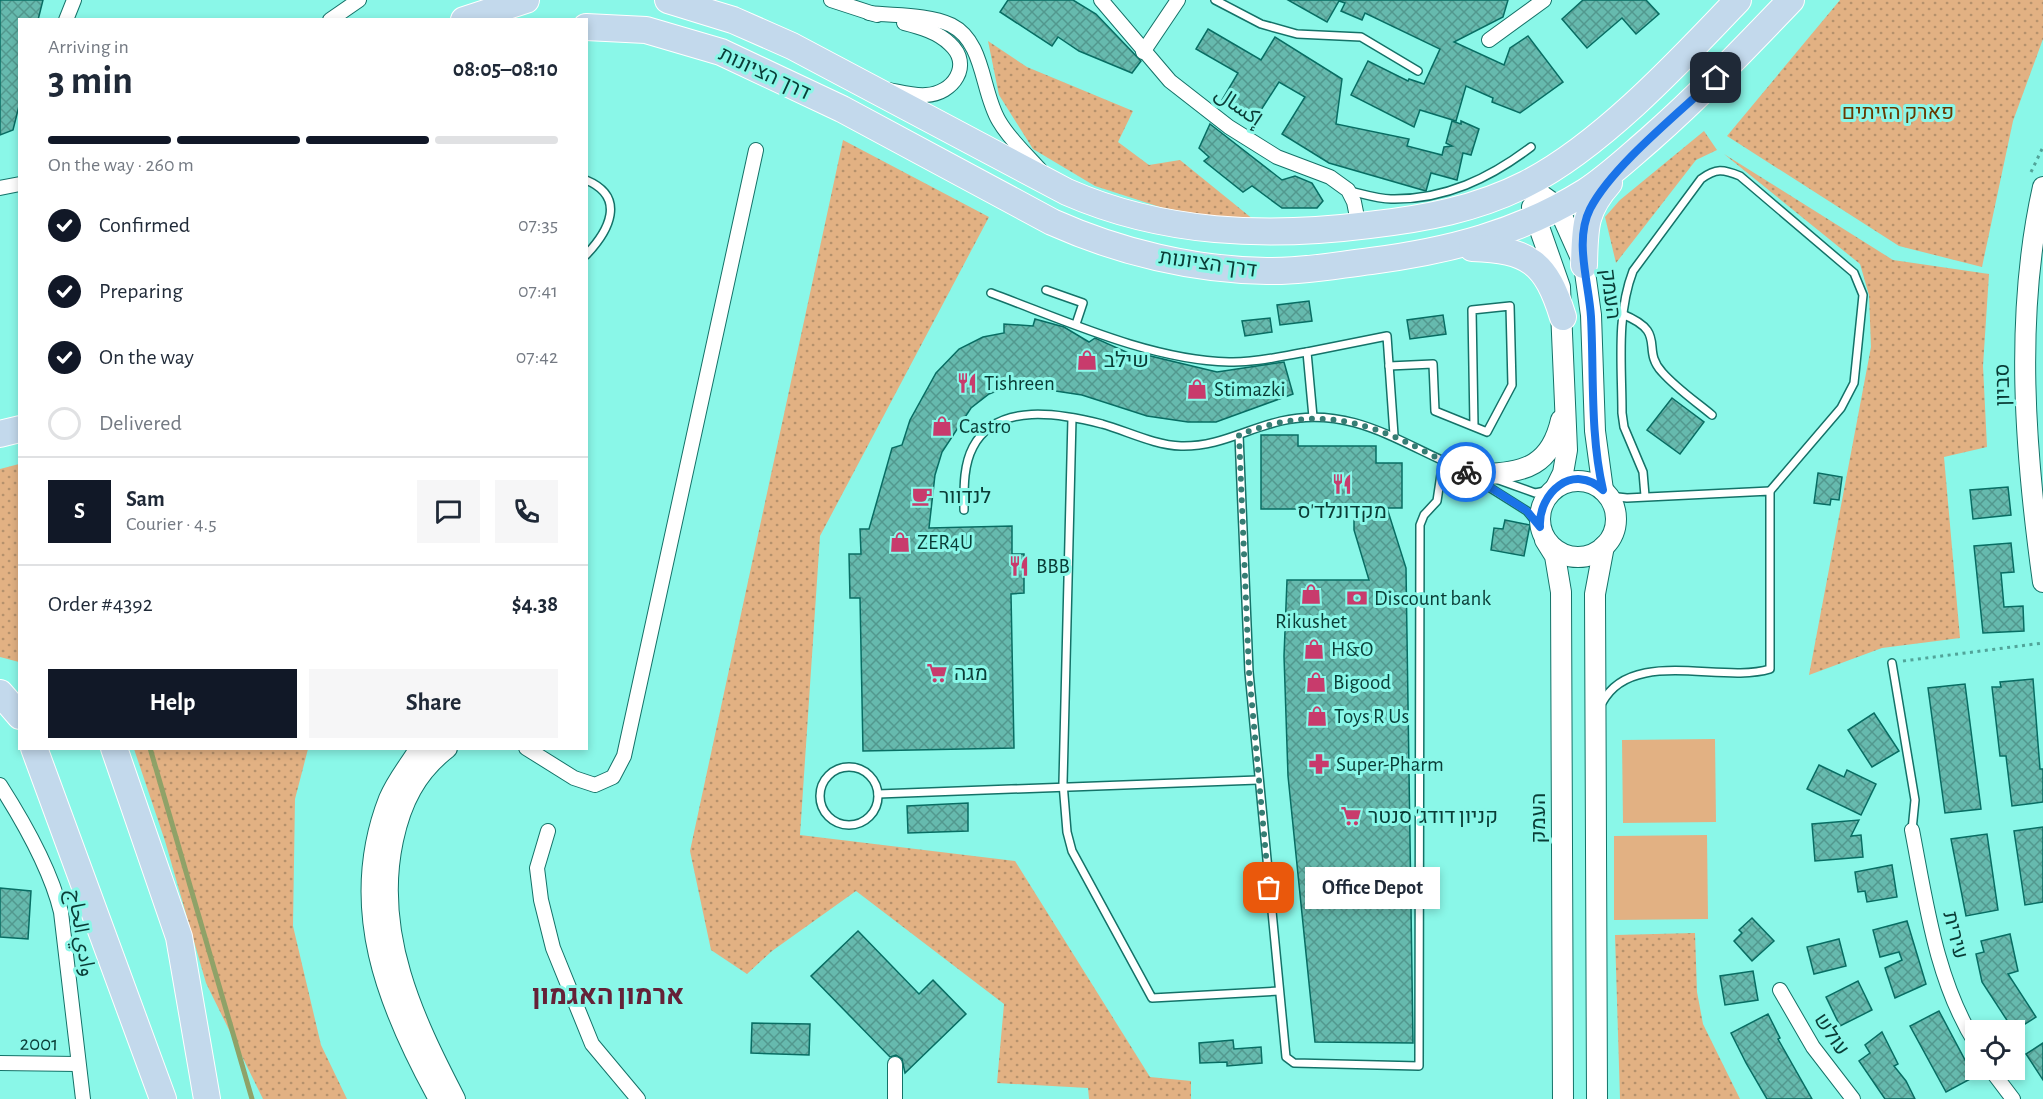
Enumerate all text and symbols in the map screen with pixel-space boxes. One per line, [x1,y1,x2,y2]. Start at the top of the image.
text: Arriving in [48,37,129,57]
street label: דרך הציונות [716,43,814,104]
pin [1690,52,1741,103]
text: 08:05–08:10 [453,58,558,80]
icon: home [1699,61,1732,94]
text: 3 min [48,62,133,101]
street label: إكسال [1210,83,1267,132]
park label: פארק הזיתים [1842,102,1954,123]
text: On the way · 260 m [48,155,194,175]
icon: check [48,209,81,242]
text: Confirmed [99,214,190,236]
text: 07:35 [518,215,558,235]
street label: דרך הציונות [1158,246,1258,281]
street label: העמק [1597,268,1624,321]
icon: check [48,275,81,308]
text: Preparing [99,280,183,302]
text: 07:41 [518,281,558,301]
icon: check [48,341,81,374]
text: On the way [99,346,194,368]
text: 07:42 [516,347,558,367]
shop icon: שילב [1075,348,1099,372]
place label: שילב [1104,350,1149,371]
street label: סביון [1992,363,2013,407]
restaurant icon: Tishreen [955,371,979,395]
place label: Tishreen [984,373,1055,394]
shop icon: Stimazki [1185,377,1209,401]
place label: Stimazki [1214,379,1286,400]
text: Delivered [99,412,182,434]
shop icon: Castro [930,414,954,438]
place label: Castro [959,416,1011,437]
courier [1436,442,1496,502]
icon: bike [1450,456,1483,489]
restaurant icon: מקדונלד'ס [1330,472,1354,496]
button: chat [417,480,480,543]
button: phone [495,480,558,543]
cafe icon: לנדוור [910,484,934,508]
place label: לנדוור [939,486,991,507]
text: Sam [126,488,165,510]
text: S [74,500,85,522]
place label: מקדונלד'ס [1297,501,1387,522]
text: Courier · 4.5 [126,514,217,534]
shop icon: ZER4U [888,530,912,554]
place label: ZER4U [917,532,973,553]
restaurant icon: BBB [1007,554,1031,578]
place label: BBB [1036,556,1070,577]
shop icon: Rikushet [1299,582,1323,606]
bank icon: Discount bank [1345,586,1369,610]
place label: Discount bank [1374,588,1491,609]
text: Order #4392 [48,593,153,615]
text: $4.38 [512,593,558,615]
place label: Rikushet [1275,611,1347,632]
shop icon: H&O [1302,637,1326,661]
place label: H&O [1331,639,1373,660]
supermarket icon: מגה [925,661,949,685]
place label: מגה [954,663,988,684]
button: Help [48,669,297,738]
button: Share [309,669,558,738]
shop icon: Bigood [1304,670,1328,694]
place label: Bigood [1333,672,1391,693]
shop icon: Toys R Us [1305,704,1329,728]
place label: Toys R Us [1334,706,1409,727]
pharmacy icon: Super-Pharm [1307,752,1331,776]
place label: Super-Pharm [1336,754,1444,775]
street label: העמק [1528,793,1549,843]
supermarket icon: קניון דודג' סנטר [1339,804,1363,828]
place label: קניון דודג' סנטר [1368,806,1498,827]
pin [1243,862,1294,913]
callout: Office Depot [1305,867,1440,909]
icon: bag [1252,871,1285,904]
text: Office Depot [1322,878,1423,898]
street label: وادي الحاج [60,888,99,979]
street label: עירית [1939,909,1972,961]
district label: ארמון האגמון [532,982,684,1009]
street label: עולש [1810,1009,1853,1059]
map controls [1965,1020,2025,1080]
button: locate [1965,1020,2025,1080]
street label: 2001 [19,1033,59,1054]

